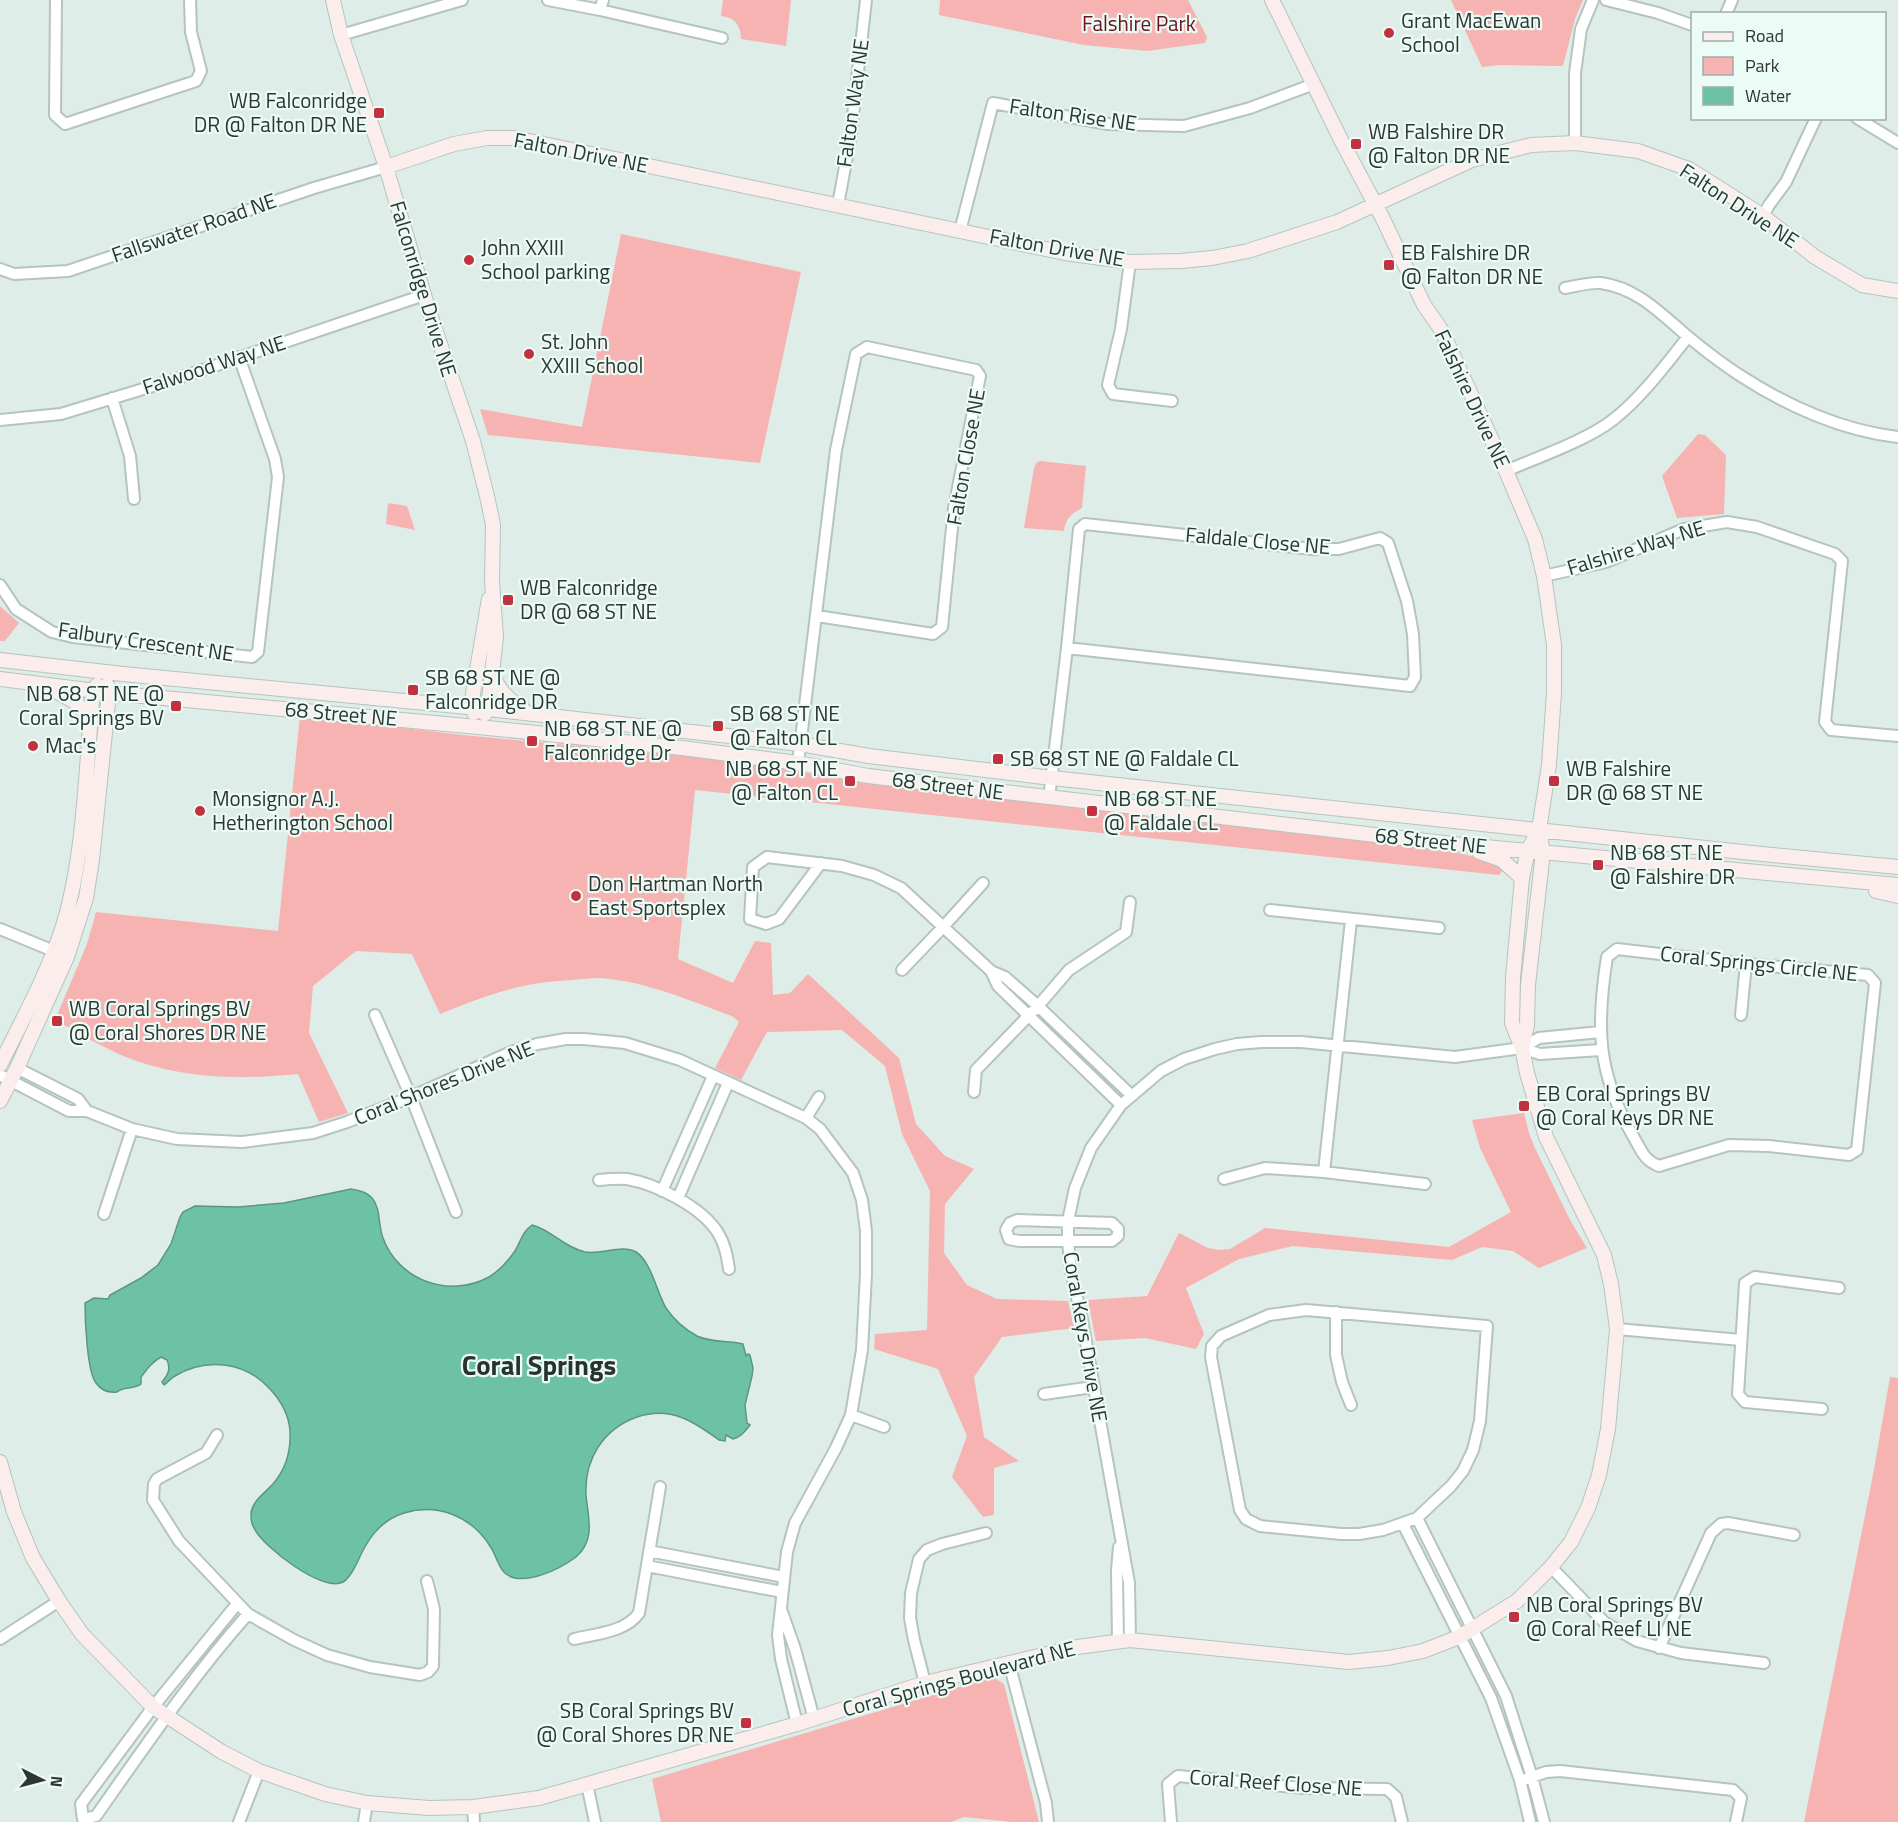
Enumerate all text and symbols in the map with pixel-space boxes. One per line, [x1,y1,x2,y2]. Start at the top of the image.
place label: Grant MacEwan School [1401,4,1541,60]
park label: Falshire Park [1082,7,1196,39]
legend [1691,12,1886,120]
text: Road [1745,22,1784,49]
marker: Grant MacEwan School [1382,26,1396,40]
street label: Falton Way NE [827,37,877,169]
text: Park [1745,52,1780,79]
text: Water [1745,82,1791,109]
place label: WB Falconridge DR @ Falton DR NE [194,84,367,140]
street label: Falton Rise NE [1007,89,1139,139]
marker: WB Falconridge DR @ Falton DR NE [372,106,386,120]
place label: WB Falshire DR @ Falton DR NE [1368,115,1510,171]
street label: Falton Drive NE [511,123,651,181]
marker: WB Falshire DR @ Falton DR NE [1349,137,1363,151]
street label: Falton Drive NE [1674,155,1805,256]
street label: Fallswater Road NE [107,184,280,270]
street label: Falconridge Drive NE [382,197,466,381]
street label: Falton Drive NE [987,219,1127,275]
place label: John XXIII School parking [481,231,610,287]
place label: EB Falshire DR @ Falton DR NE [1401,236,1543,292]
marker: John XXIII School parking [462,253,476,267]
marker: EB Falshire DR @ Falton DR NE [1382,258,1396,272]
street label: Falshire Drive NE [1427,324,1519,473]
place label: St. John XXIII School [541,325,643,381]
street label: Falwood Way NE [138,326,289,402]
marker: St. John XXIII School [522,347,536,361]
street label: Falton Close NE [937,386,993,528]
street label: Falshire Way NE [1563,511,1709,583]
street label: Faldale Close NE [1184,518,1332,562]
place label: WB Falconridge DR @ 68 ST NE [520,571,658,627]
marker: WB Falconridge DR @ 68 ST NE [501,593,515,607]
street label: Falbury Crescent NE [56,613,236,669]
place label: SB 68 ST NE @ Falconridge DR [425,661,560,717]
place label: NB 68 ST NE @ Coral Springs BV [19,677,164,733]
marker: SB 68 ST NE @ Falconridge DR [406,683,420,697]
street label: 68 Street NE [284,692,399,734]
place label: SB 68 ST NE @ Falton CL [730,697,840,753]
marker: NB 68 ST NE @ Coral Springs BV [169,699,183,713]
place label: NB 68 ST NE @ Falconridge Dr [544,712,682,768]
marker: SB 68 ST NE @ Falton CL [711,719,725,733]
place label: Mac's [45,729,96,761]
marker: NB 68 ST NE @ Falconridge Dr [525,734,539,748]
marker: Mac's [26,739,40,753]
place label: SB 68 ST NE @ Faldale CL [1010,742,1239,774]
place label: NB 68 ST NE @ Falton CL [725,752,838,808]
marker: SB 68 ST NE @ Faldale CL [991,752,1005,766]
place label: WB Falshire DR @ 68 ST NE [1566,752,1703,808]
street label: 68 Street NE [890,762,1006,808]
marker: NB 68 ST NE @ Falton CL [843,774,857,788]
marker: WB Falshire DR @ 68 ST NE [1547,774,1561,788]
place label: Monsignor A.J. Hetherington School [212,782,393,838]
place label: NB 68 ST NE @ Faldale CL [1104,782,1218,838]
marker: Monsignor A.J. Hetherington School [193,804,207,818]
marker: NB 68 ST NE @ Faldale CL [1085,804,1099,818]
street label: 68 Street NE [1373,818,1489,862]
place label: NB 68 ST NE @ Falshire DR [1610,836,1735,892]
marker: NB 68 ST NE @ Falshire DR [1591,858,1605,872]
place label: Don Hartman North East Sportsplex [588,867,763,923]
marker: Don Hartman North East Sportsplex [569,889,583,903]
street label: Coral Springs Circle NE [1659,937,1859,989]
place label: WB Coral Springs BV @ Coral Shores DR NE [69,992,266,1048]
marker: WB Coral Springs BV @ Coral Shores DR NE [50,1014,64,1028]
street label: Coral Shores Drive NE [349,1031,538,1133]
place label: EB Coral Springs BV @ Coral Keys DR NE [1536,1077,1714,1133]
marker: EB Coral Springs BV @ Coral Keys DR NE [1517,1099,1531,1113]
street label: Coral Keys Drive NE [1055,1249,1117,1424]
district label: Coral Springs [462,1344,616,1385]
place label: NB Coral Springs BV @ Coral Reef LI NE [1526,1588,1703,1644]
marker: NB Coral Springs BV @ Coral Reef LI NE [1507,1610,1521,1624]
street label: Coral Springs Boulevard NE [839,1632,1079,1725]
place label: SB Coral Springs BV @ Coral Shores DR NE [537,1694,734,1750]
marker: SB Coral Springs BV @ Coral Shores DR NE [739,1716,753,1730]
north arrow [12,1750,72,1810]
street label: Coral Reef Close NE [1189,1760,1364,1804]
text: N [44,1775,69,1788]

